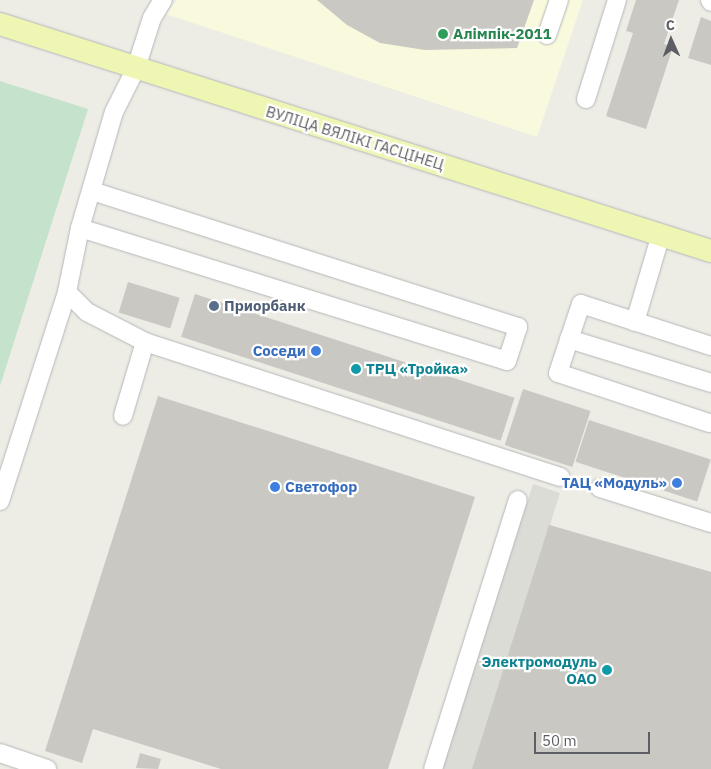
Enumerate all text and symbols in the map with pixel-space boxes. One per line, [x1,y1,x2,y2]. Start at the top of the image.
north arrow [646,15,696,65]
text: С [666,16,675,34]
place label: Алімпік-2011 [453,25,552,43]
marker: Алімпік-2011 [437,28,449,40]
street label: ВУЛІЦА ВЯЛІКІ ГАСЦІНЕЦ [264,102,446,174]
place label: Приорбанк [224,297,306,315]
marker: Приорбанк [208,300,220,312]
place label: Соседи [253,342,306,360]
marker: Соседи [310,345,322,357]
place label: ТРЦ «Тройка» [366,360,468,378]
marker: ТРЦ «Тройка» [350,363,362,375]
place label: ТАЦ «Модуль» [561,474,667,492]
marker: ТАЦ «Модуль» [671,477,683,489]
place label: Светофор [285,478,357,496]
marker: Светофор [269,481,281,493]
place label: Электромодуль ОАО [482,652,597,687]
marker: Электромодуль ОАО [601,664,613,676]
scale bar [536,722,652,754]
text: 50 m [542,731,577,750]

